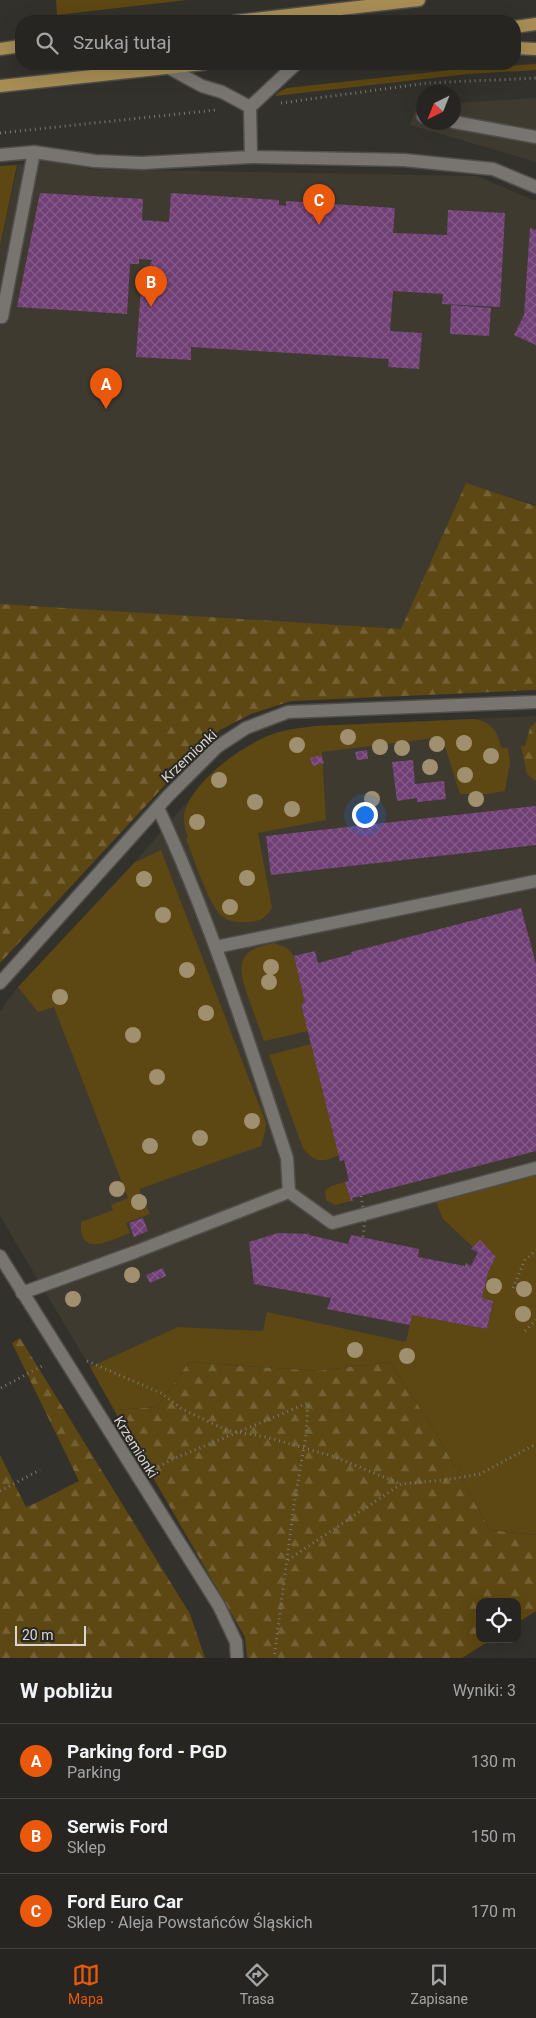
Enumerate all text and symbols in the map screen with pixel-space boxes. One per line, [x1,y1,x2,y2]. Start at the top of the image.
search box [15,15,521,70]
icon: search [33,29,61,57]
text: Szukaj tutaj [73,31,171,54]
north arrow [416,85,461,130]
pin: C [303,184,335,225]
pin: B [135,266,167,307]
pin: A [90,368,122,409]
street label: Krzemionki [158,726,220,786]
your location [352,802,378,828]
street label: Krzemionki [111,1413,161,1481]
map controls [476,1598,521,1643]
button: locate [476,1598,521,1643]
scale bar [15,1623,86,1646]
text: 20 m [22,1627,54,1643]
text: W pobliżu [20,1679,113,1703]
text: Wyniki: 3 [453,1681,516,1700]
text: Parking ford - PGD [67,1740,227,1763]
text: A [31,1752,41,1771]
text: 130 m [471,1752,516,1771]
text: Parking [67,1763,121,1782]
text: Serwis Ford [67,1815,168,1838]
text: B [31,1827,41,1846]
text: 150 m [471,1827,516,1846]
text: Sklep [67,1838,106,1857]
text: Ford Euro Car [67,1890,183,1913]
text: C [31,1902,41,1921]
text: 170 m [471,1902,516,1921]
text: Sklep · Aleja Powstańców Śląskich [67,1913,313,1932]
tab: Mapa [68,1961,103,2007]
tab: Trasa [240,1961,274,2007]
tab: Zapisane [411,1961,468,2007]

